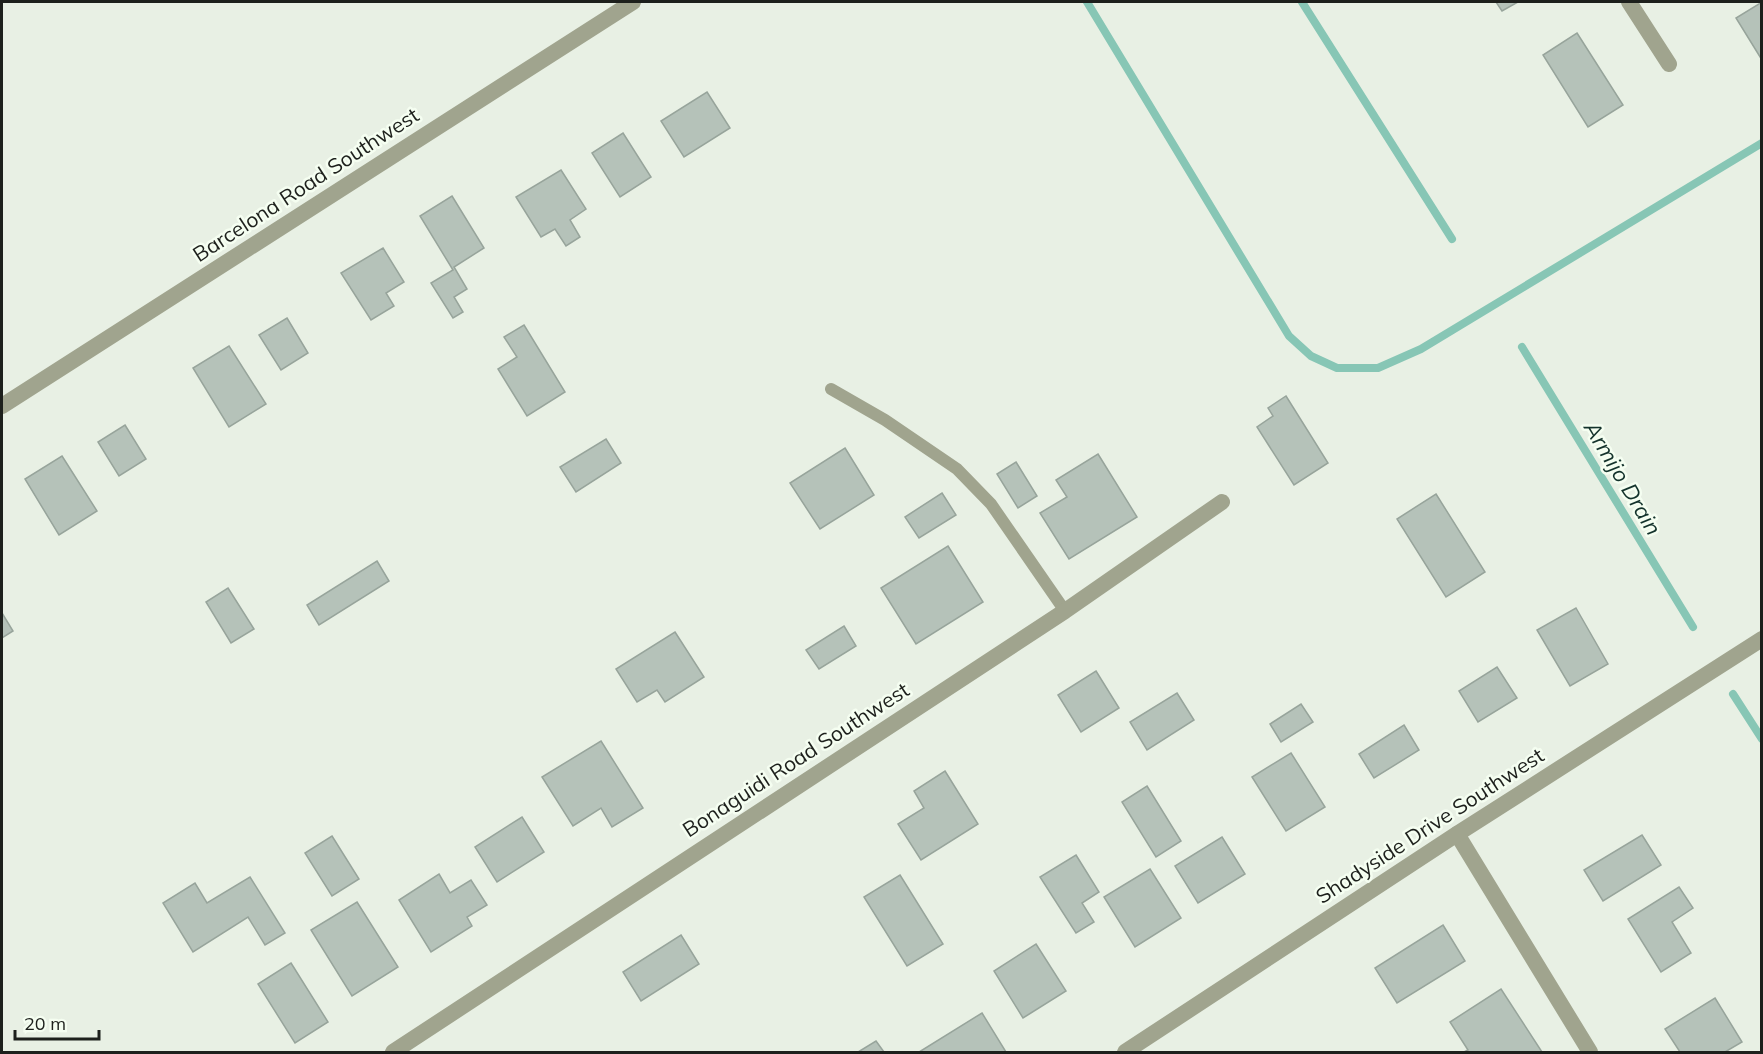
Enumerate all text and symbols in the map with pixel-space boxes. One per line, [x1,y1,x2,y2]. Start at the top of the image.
street label: Barcelona Road Southwest [188,101,423,267]
water label: Armijo Drain [1578,415,1668,540]
street label: Bonaguidi Road Southwest [677,676,914,842]
street label: Shadyside Drive Southwest [1311,742,1548,909]
scale bar [15,1003,99,1041]
text: 20 m [24,1012,66,1035]

